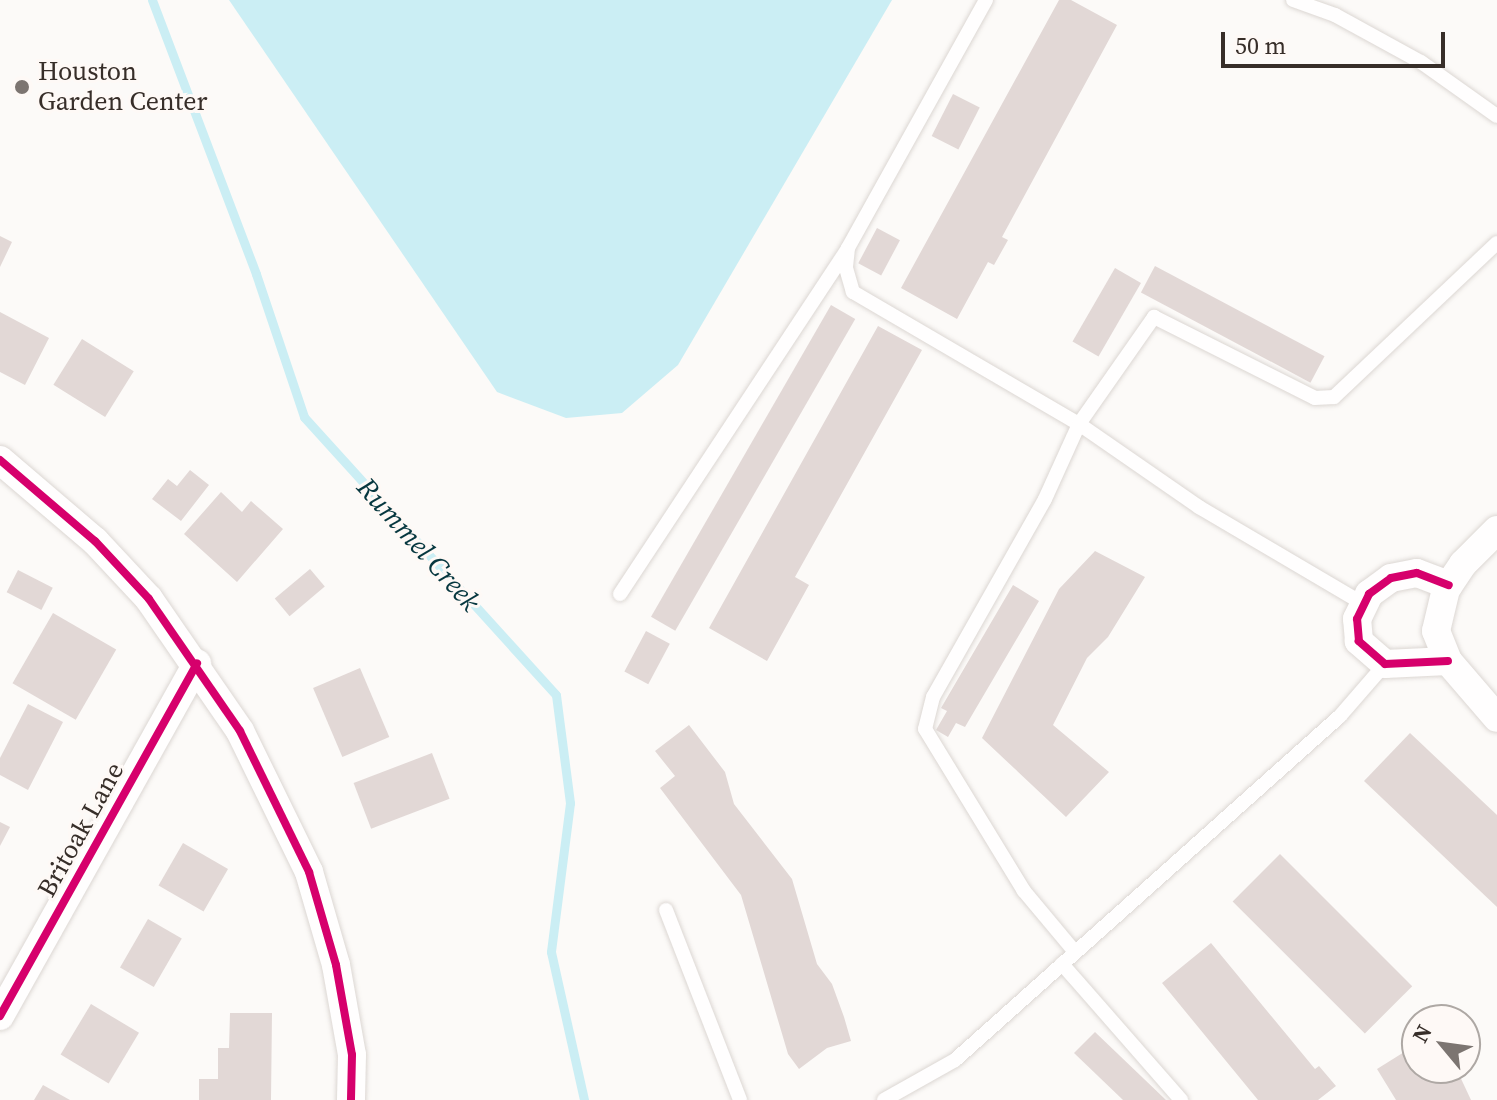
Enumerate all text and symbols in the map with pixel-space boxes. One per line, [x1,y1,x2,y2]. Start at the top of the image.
scale bar [1225,16,1449,66]
text: 50 m [1235,29,1286,62]
place label: Houston Garden Center [38,56,207,118]
marker: Houston Garden Center [13,78,31,96]
water label: Rummel Creek [350,470,488,618]
street label: Britoak Lane [31,757,131,903]
north arrow [1401,1004,1481,1084]
text: N [1405,1019,1439,1048]

